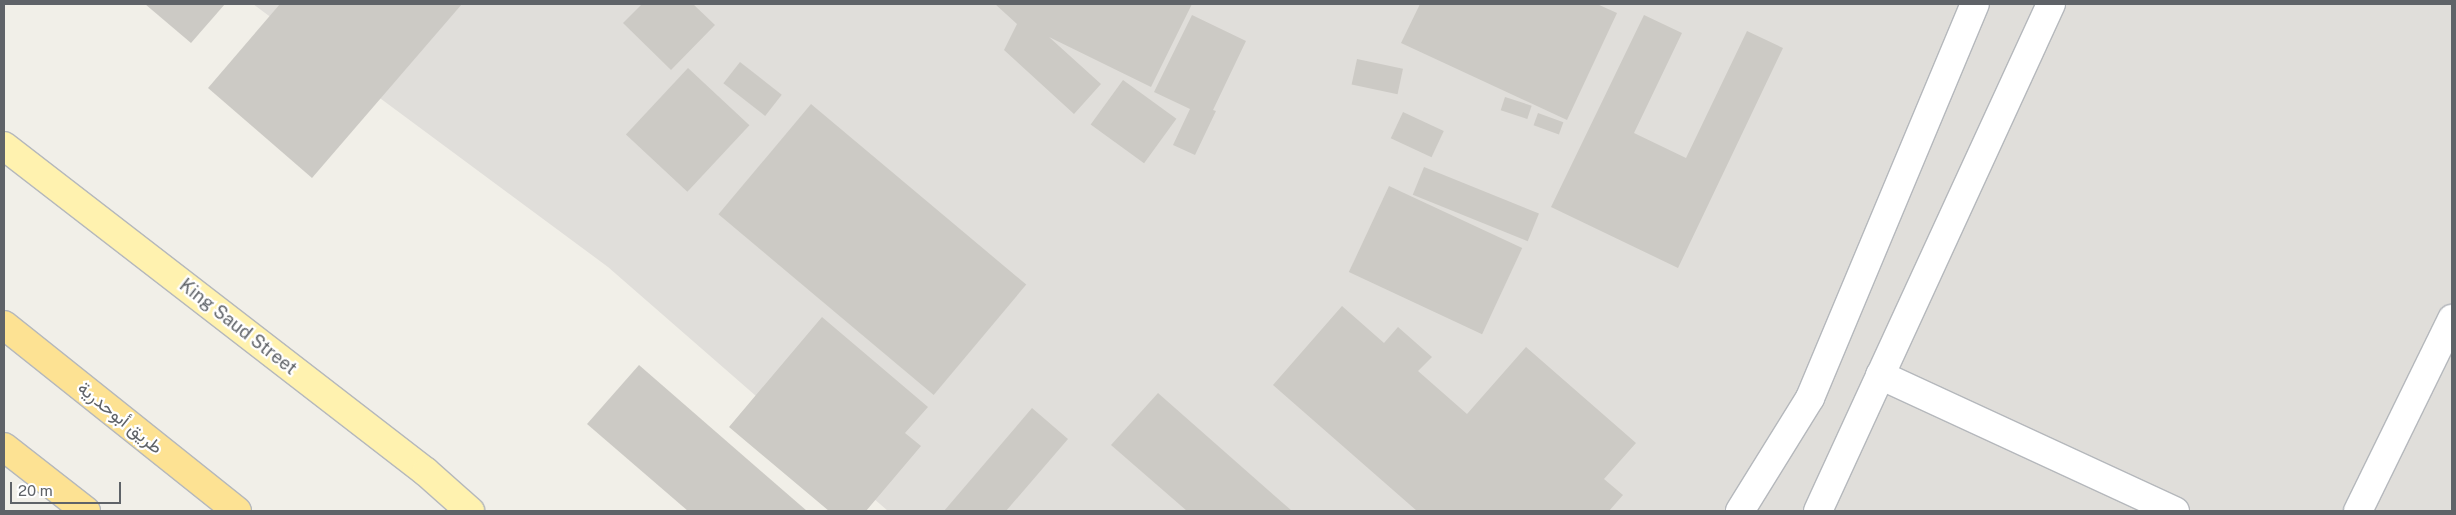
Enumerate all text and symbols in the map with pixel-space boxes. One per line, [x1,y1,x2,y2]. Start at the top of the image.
street label: King Saud Street [175,274,301,380]
street label: طريق أبوحدرية [73,377,167,459]
scale bar [12,472,124,504]
text: 20 m [18,482,53,499]

